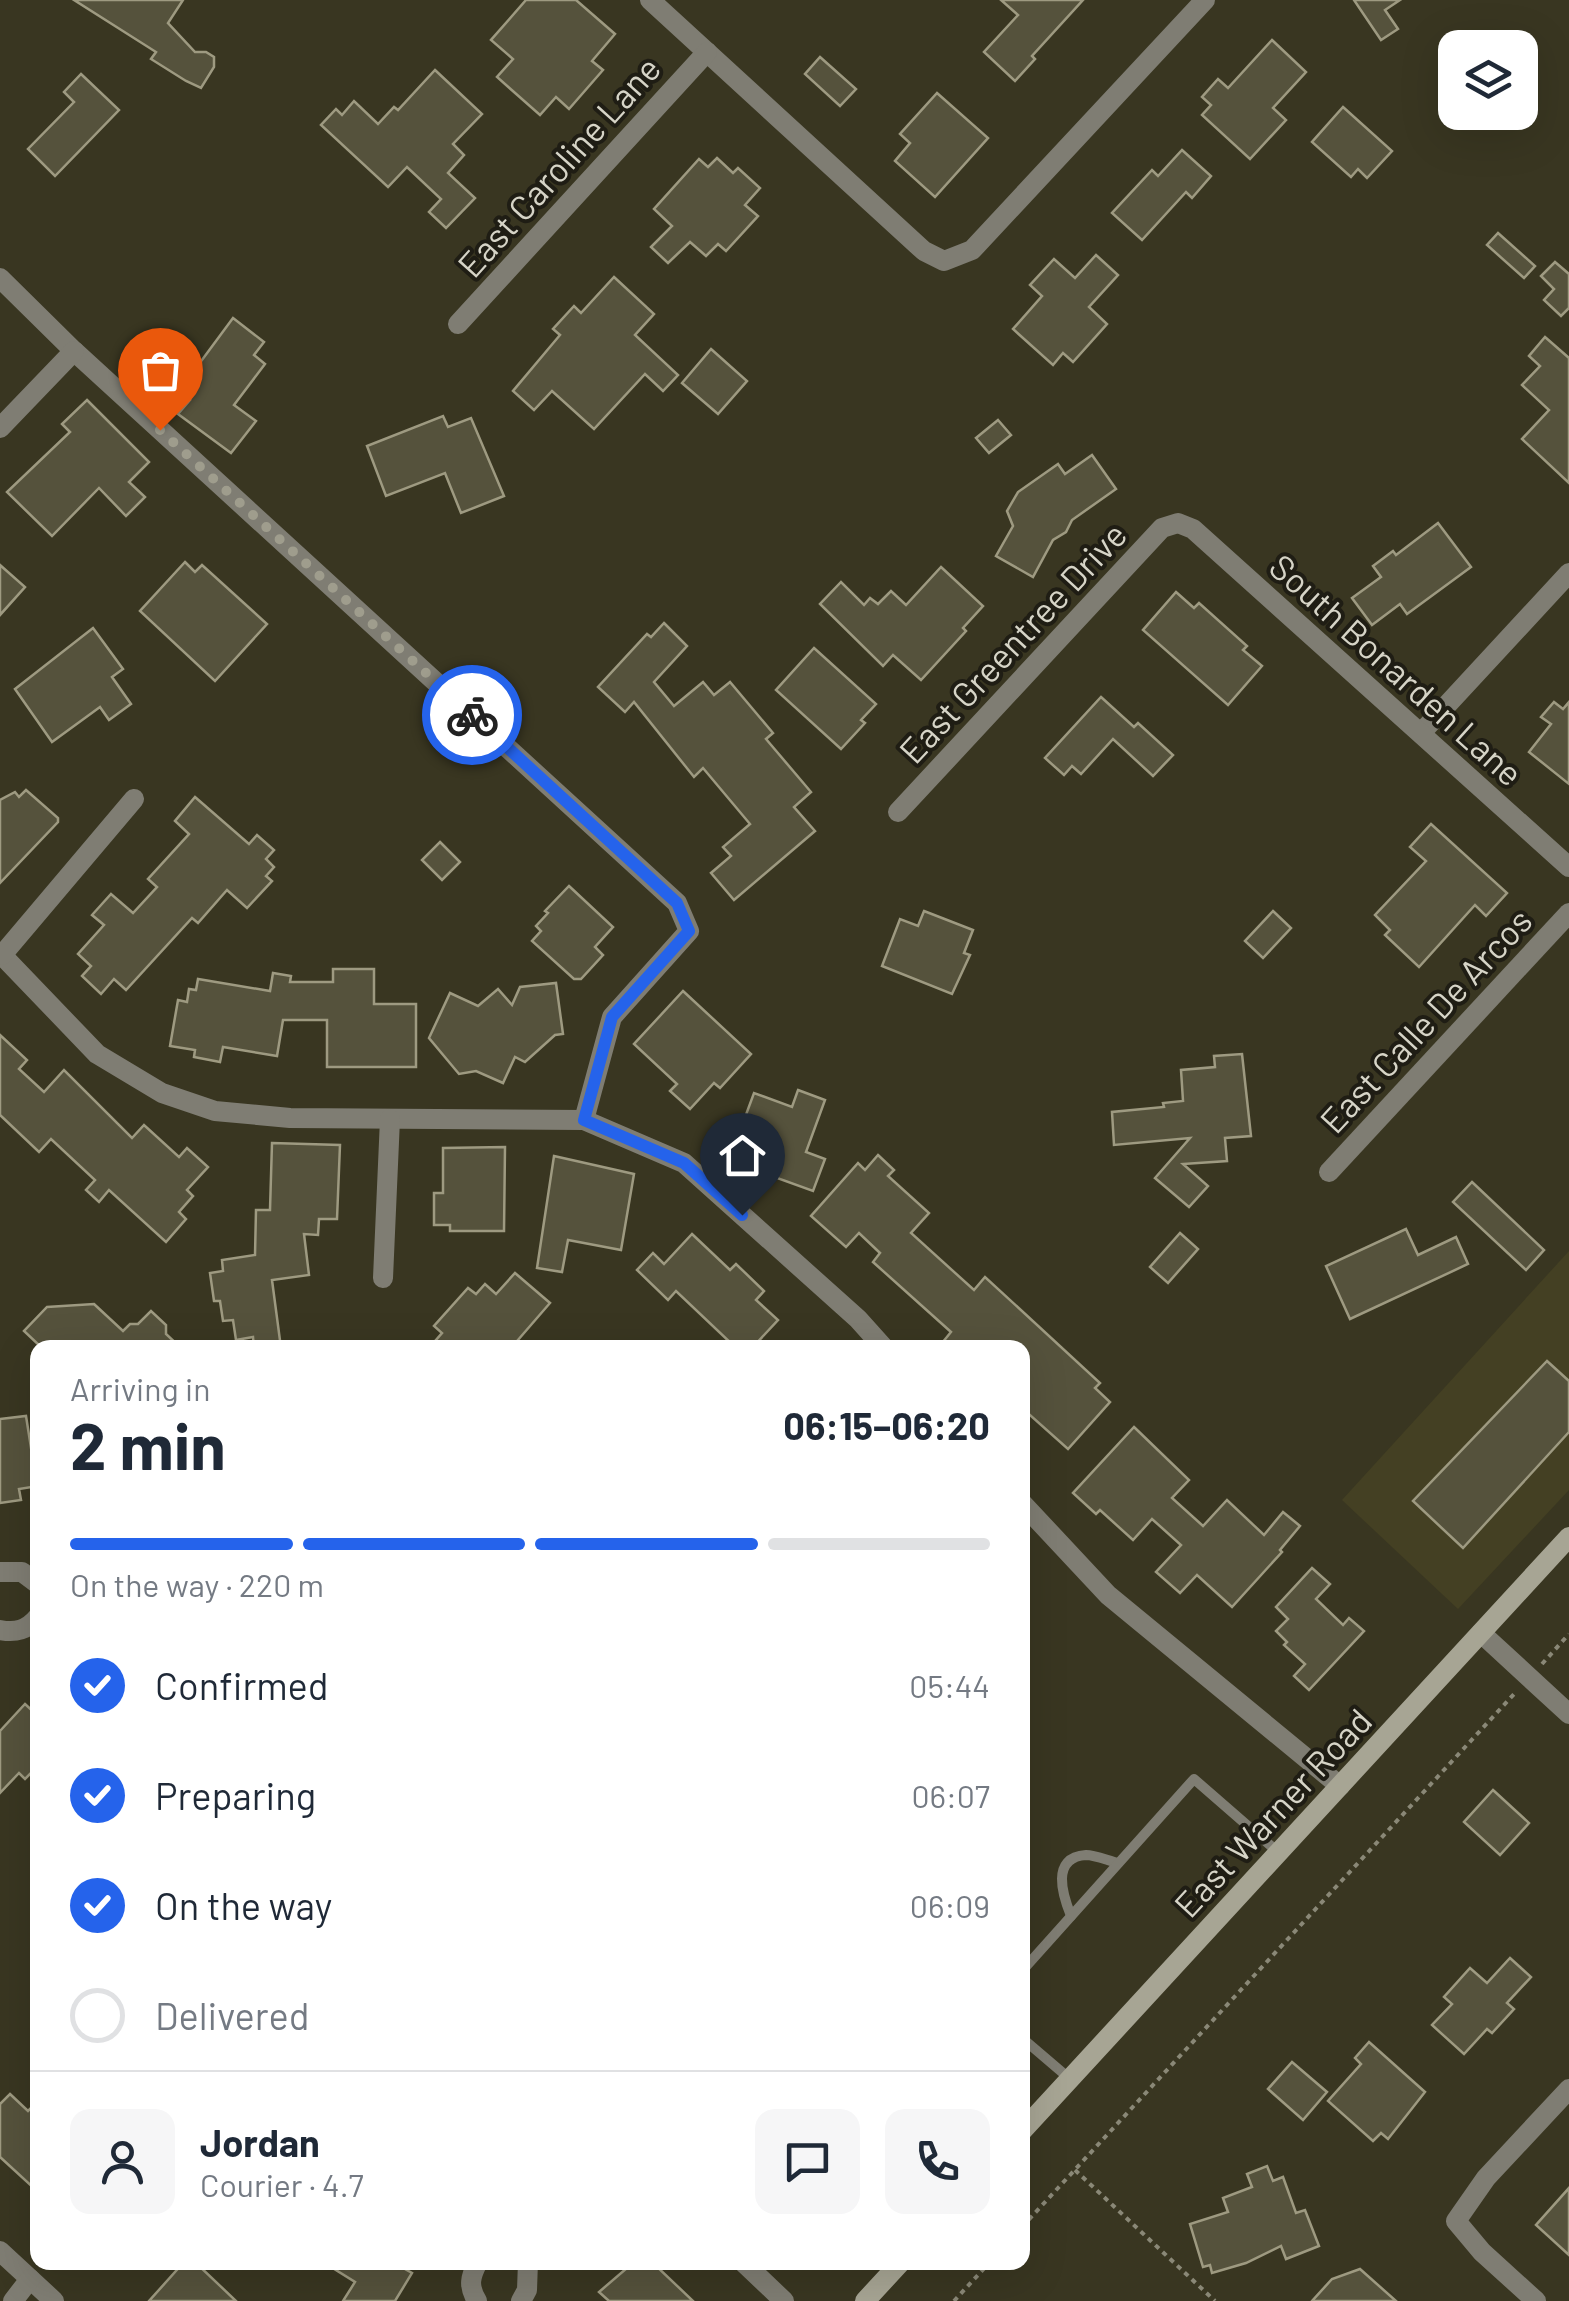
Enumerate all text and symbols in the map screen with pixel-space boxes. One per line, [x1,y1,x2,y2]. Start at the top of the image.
map controls [1438,30,1538,130]
button: layers [1438,30,1538,130]
street label: East Caroline Lane [448,47,668,285]
pin [118,328,203,431]
icon: bag [133,343,188,398]
street label: East Greentree Drive [890,513,1134,771]
street label: South Bonarden Lane [1262,544,1532,794]
courier [422,665,522,765]
icon: bike [445,688,500,743]
street label: East Calle De Arcos [1310,899,1540,1141]
pin [700,1113,785,1216]
icon: home [715,1128,770,1183]
text: Arriving in [70,1369,210,1407]
text: 06:15–06:20 [783,1402,990,1448]
text: 2 min [70,1405,226,1483]
text: On the way · 220 m [70,1565,324,1603]
icon: check [70,1658,125,1713]
text: Confirmed [155,1662,328,1708]
text: 05:44 [909,1666,990,1704]
street label: East Warner Road [1165,1699,1379,1925]
icon: check [70,1768,125,1823]
text: Preparing [155,1772,316,1818]
text: 06:07 [911,1776,990,1814]
icon: check [70,1878,125,1933]
text: On the way [155,1882,332,1928]
text: 06:09 [910,1886,990,1924]
text: Delivered [155,1992,309,2038]
button: person [70,2109,175,2214]
button: chat [755,2109,860,2214]
button: phone [885,2109,990,2214]
text: Jordan [200,2119,320,2165]
text: Courier · 4.7 [200,2165,364,2203]

